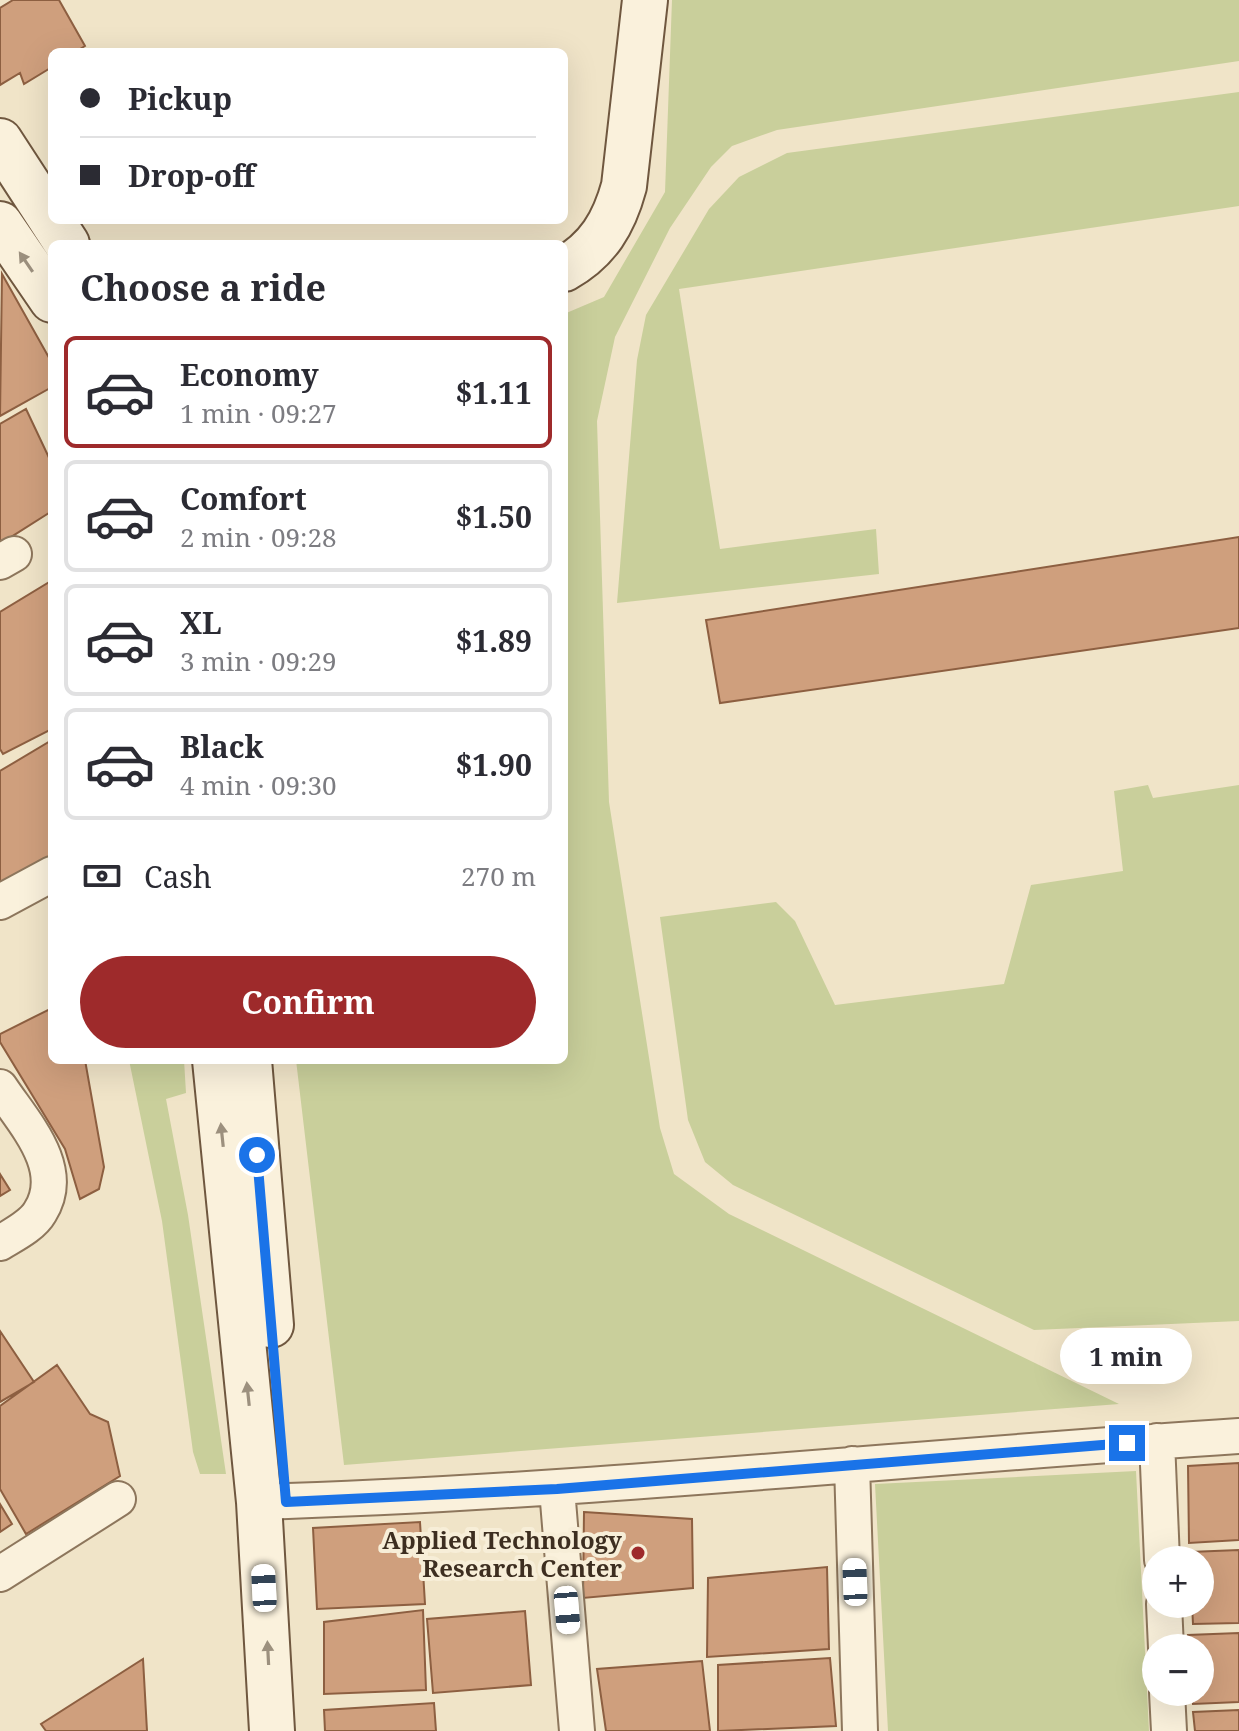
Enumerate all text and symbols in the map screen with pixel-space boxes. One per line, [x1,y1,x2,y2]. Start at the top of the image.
text: Pickup [128,78,232,119]
text: Drop-off [128,155,255,196]
one-way arrow [19,251,34,272]
text: Choose a ride [80,263,326,312]
text: Economy [180,354,319,395]
icon: car [84,356,156,428]
text: $1.11 [455,372,532,413]
text: 1 min · 09:27 [180,395,337,431]
text: Comfort [180,478,307,519]
icon: car [84,480,156,552]
text: $1.50 [455,496,532,537]
text: 2 min · 09:28 [180,519,337,555]
text: XL [180,602,222,643]
icon: car [84,604,156,676]
text: $1.89 [455,620,532,661]
text: 3 min · 09:29 [180,643,337,679]
text: Black [180,726,264,767]
icon: car [84,728,156,800]
text: $1.90 [455,744,532,785]
text: 4 min · 09:30 [180,767,337,803]
icon: cash [80,854,124,898]
text: Cash [144,856,212,897]
text: 270 m [461,858,536,894]
button: Confirm [80,956,536,1048]
one-way arrow [216,1122,229,1147]
route start [239,1137,275,1173]
callout: 1 min [1061,1327,1193,1383]
text: 1 min [1089,1338,1163,1374]
one-way arrow [241,1381,254,1406]
route end [1109,1425,1145,1461]
place label: Applied Technology Research Center [382,1523,622,1584]
marker: Applied Technology Research Center [629,1544,647,1562]
map controls [1142,1546,1214,1706]
button: + [1142,1546,1214,1618]
car [842,1558,868,1606]
car [251,1563,277,1613]
car [553,1585,581,1635]
button: − [1142,1634,1214,1706]
one-way arrow [261,1640,274,1665]

